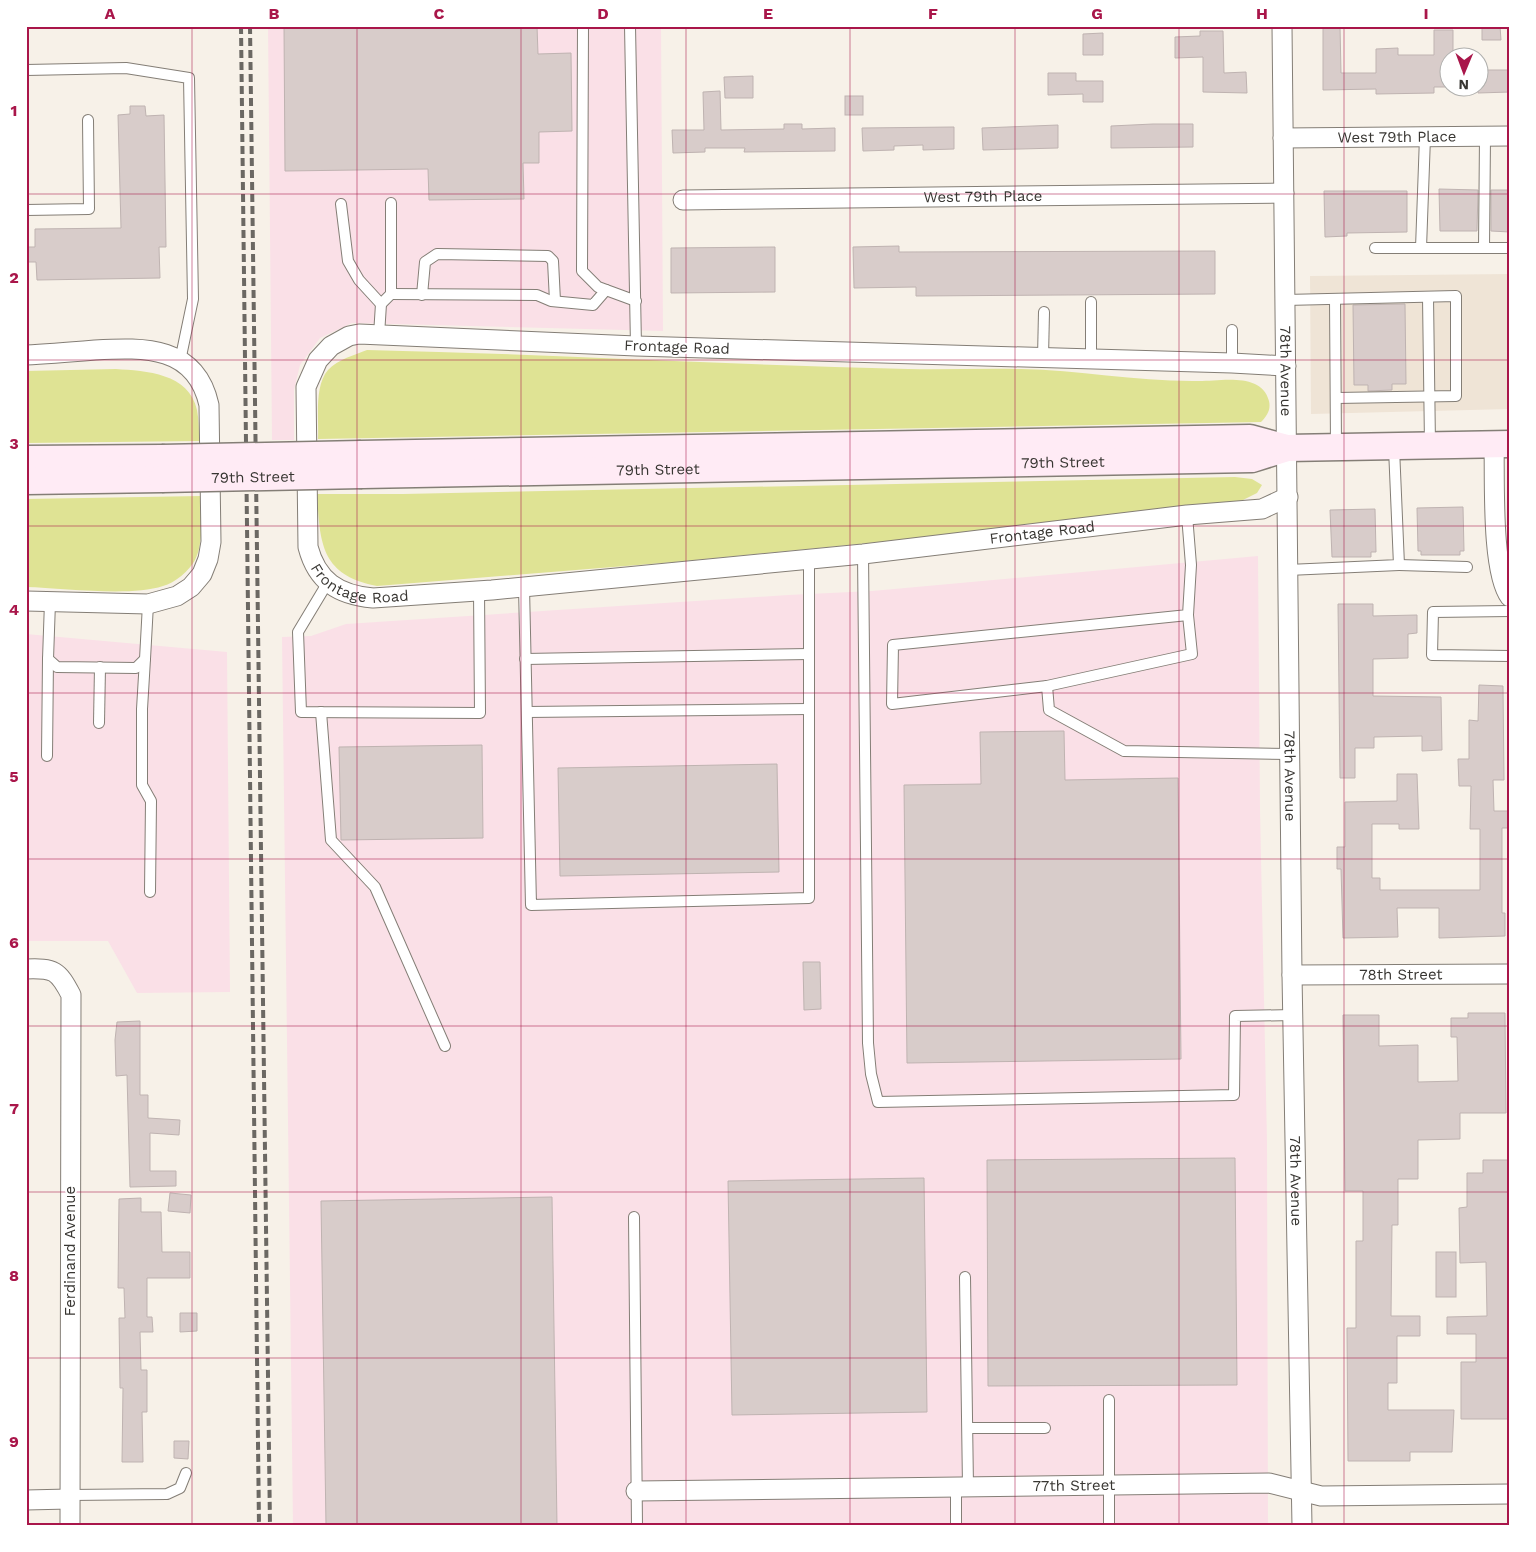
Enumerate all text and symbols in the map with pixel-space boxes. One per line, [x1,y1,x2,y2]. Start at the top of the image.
text: A [105,4,116,23]
text: B [269,4,280,23]
text: C [434,4,445,23]
text: D [597,4,609,23]
text: E [763,4,773,23]
text: F [928,4,938,23]
text: G [1091,4,1103,23]
text: H [1256,4,1268,23]
text: I [1423,4,1429,23]
north arrow [1438,48,1488,98]
text: N [1458,77,1469,93]
text: 1 [11,101,17,120]
street label: West 79th Place [1337,127,1457,147]
street label: West 79th Place [923,187,1043,206]
text: 2 [9,268,19,287]
street label: 78th Avenue [1276,326,1295,416]
street label: Frontage Road [624,336,730,358]
text: 3 [9,434,19,453]
street label: 79th Street [1021,453,1106,472]
street label: 79th Street [616,460,701,479]
street label: 79th Street [211,467,296,487]
street label: Frontage Road [989,517,1096,548]
street label: Frontage Road [307,560,409,607]
text: 4 [9,600,19,619]
street label: 78th Avenue [1280,731,1299,821]
text: 5 [9,767,19,786]
text: 6 [9,933,19,952]
street label: 78th Street [1359,965,1443,984]
text: 7 [9,1099,19,1118]
street label: 78th Avenue [1286,1135,1306,1226]
street label: Ferdinand Avenue [61,1186,79,1316]
text: 8 [9,1266,19,1285]
text: 9 [9,1432,19,1451]
street label: 77th Street [1032,1476,1116,1495]

